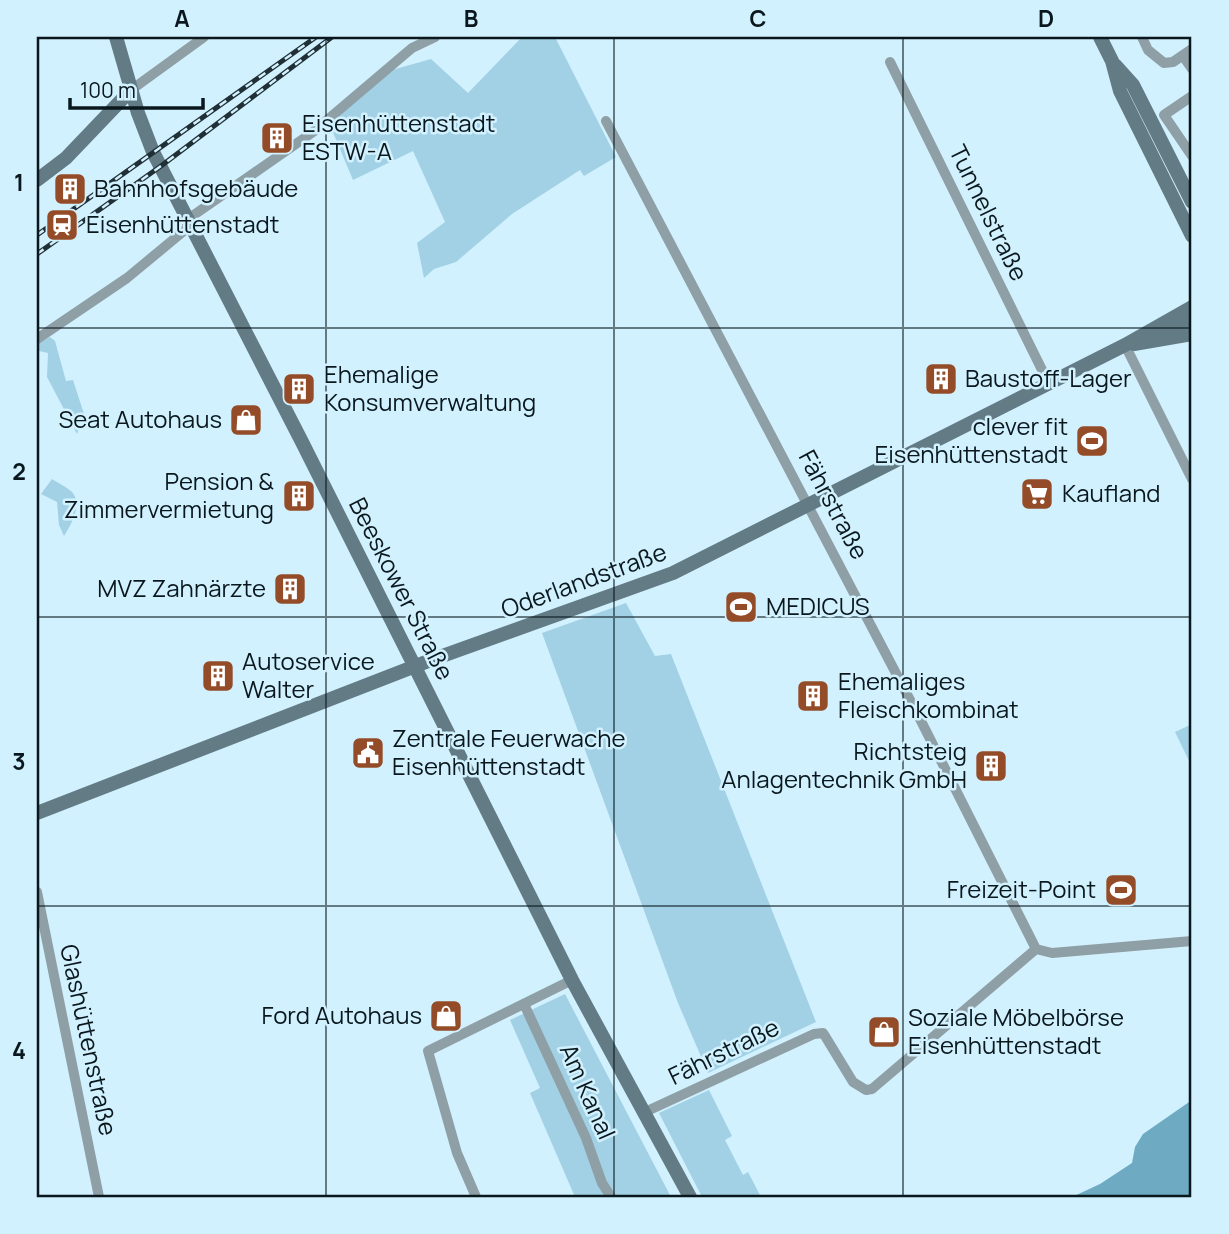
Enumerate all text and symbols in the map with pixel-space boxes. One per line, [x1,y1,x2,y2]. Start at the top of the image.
text: A [174,2,190,34]
text: B [464,2,478,34]
text: C [750,2,767,34]
text: D [1038,2,1054,34]
scale bar [70,66,203,110]
text: 100 m [80,76,136,104]
place label: Eisenhüttenstadt ESTW-A [302,106,495,167]
building icon: Eisenhüttenstadt ESTW-A [258,119,296,157]
street label: Tunnelstraße [942,139,1037,286]
text: 1 [14,166,24,198]
building icon: Bahnhofsgebäude [51,170,89,208]
place label: Bahnhofsgebäude [94,171,298,204]
station icon: Eisenhüttenstadt [43,206,81,244]
place label: Eisenhüttenstadt [86,207,279,240]
place label: Ehemalige Konsumverwaltung [324,357,536,418]
building icon: Baustoff-Lager [922,360,960,398]
place label: Baustoff-Lager [965,361,1132,394]
building icon: Ehemalige Konsumverwaltung [280,370,318,408]
shop icon: Seat Autohaus [227,401,265,439]
place label: Seat Autohaus [58,402,222,435]
place label: clever fit Eisenhüttenstadt [875,409,1068,470]
sports icon: clever fit Eisenhüttenstadt [1073,422,1111,460]
street label: Fährstraße [792,444,877,565]
text: 2 [12,455,26,487]
place label: Pension & Zimmervermietung [64,464,274,525]
supermarket icon: Kaufland [1018,475,1056,513]
place label: Kaufland [1062,476,1161,509]
building icon: Pension & Zimmervermietung [280,477,318,515]
street label: Beeskower Straße [342,492,463,685]
street label: Oderlandstraße [496,534,671,625]
building icon: MVZ Zahnärzte [271,570,309,608]
place label: MVZ Zahnärzte [97,571,266,604]
sports icon: MEDICUS [722,588,760,626]
place label: MEDICUS [766,589,870,622]
place label: Autoservice Walter [242,644,375,705]
building icon: Autoservice Walter [199,657,237,695]
place label: Ehemaliges Fleischkombinat [838,664,1019,725]
building icon: Ehemaliges Fleischkombinat [794,677,832,715]
place label: Zentrale Feuerwache Eisenhüttenstadt [392,721,626,782]
public building icon: Zentrale Feuerwache Eisenhüttenstadt [349,734,387,772]
place label: Richtsteig Anlagentechnik GmbH [721,734,967,795]
text: 3 [12,745,26,777]
building icon: Richtsteig Anlagentechnik GmbH [972,747,1010,785]
sports icon: Freizeit-Point [1102,871,1140,909]
place label: Freizeit-Point [947,872,1096,905]
street label: Glashüttenstraße [53,941,126,1138]
shop icon: Ford Autohaus [427,997,465,1035]
place label: Ford Autohaus [261,998,422,1031]
place label: Soziale Möbelbörse Eisenhüttenstadt [908,1000,1124,1061]
street label: Fährstraße [662,1010,784,1092]
shop icon: Soziale Möbelbörse Eisenhüttenstadt [865,1013,903,1051]
text: 4 [12,1034,26,1066]
street label: Am Kanal [553,1038,624,1144]

